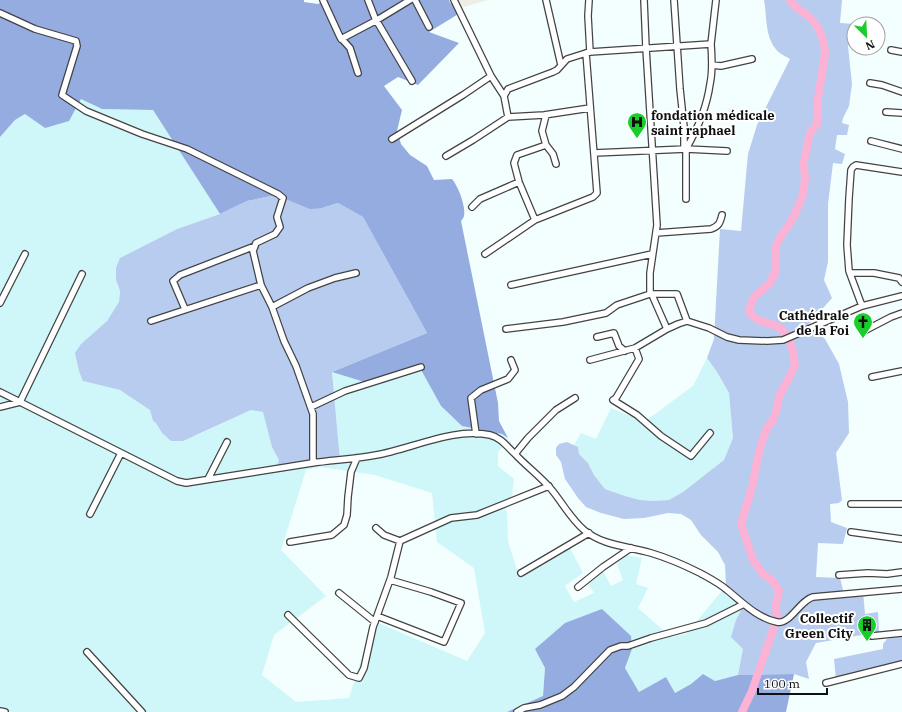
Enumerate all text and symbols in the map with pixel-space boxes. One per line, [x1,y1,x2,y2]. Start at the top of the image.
north arrow [846,16,886,56]
text: N [863,37,877,53]
place label: fondation médicale saint raphael [651,107,775,139]
hospital icon: fondation médicale saint raphael [626,111,648,139]
place label: Cathédrale de la Foi [779,307,850,339]
church icon: Cathédrale de la Foi [852,311,874,339]
place label: Collectif Green City [785,610,854,642]
building icon: Collectif Green City [856,614,878,642]
scale bar [758,670,827,696]
text: 100 m [764,676,800,691]

